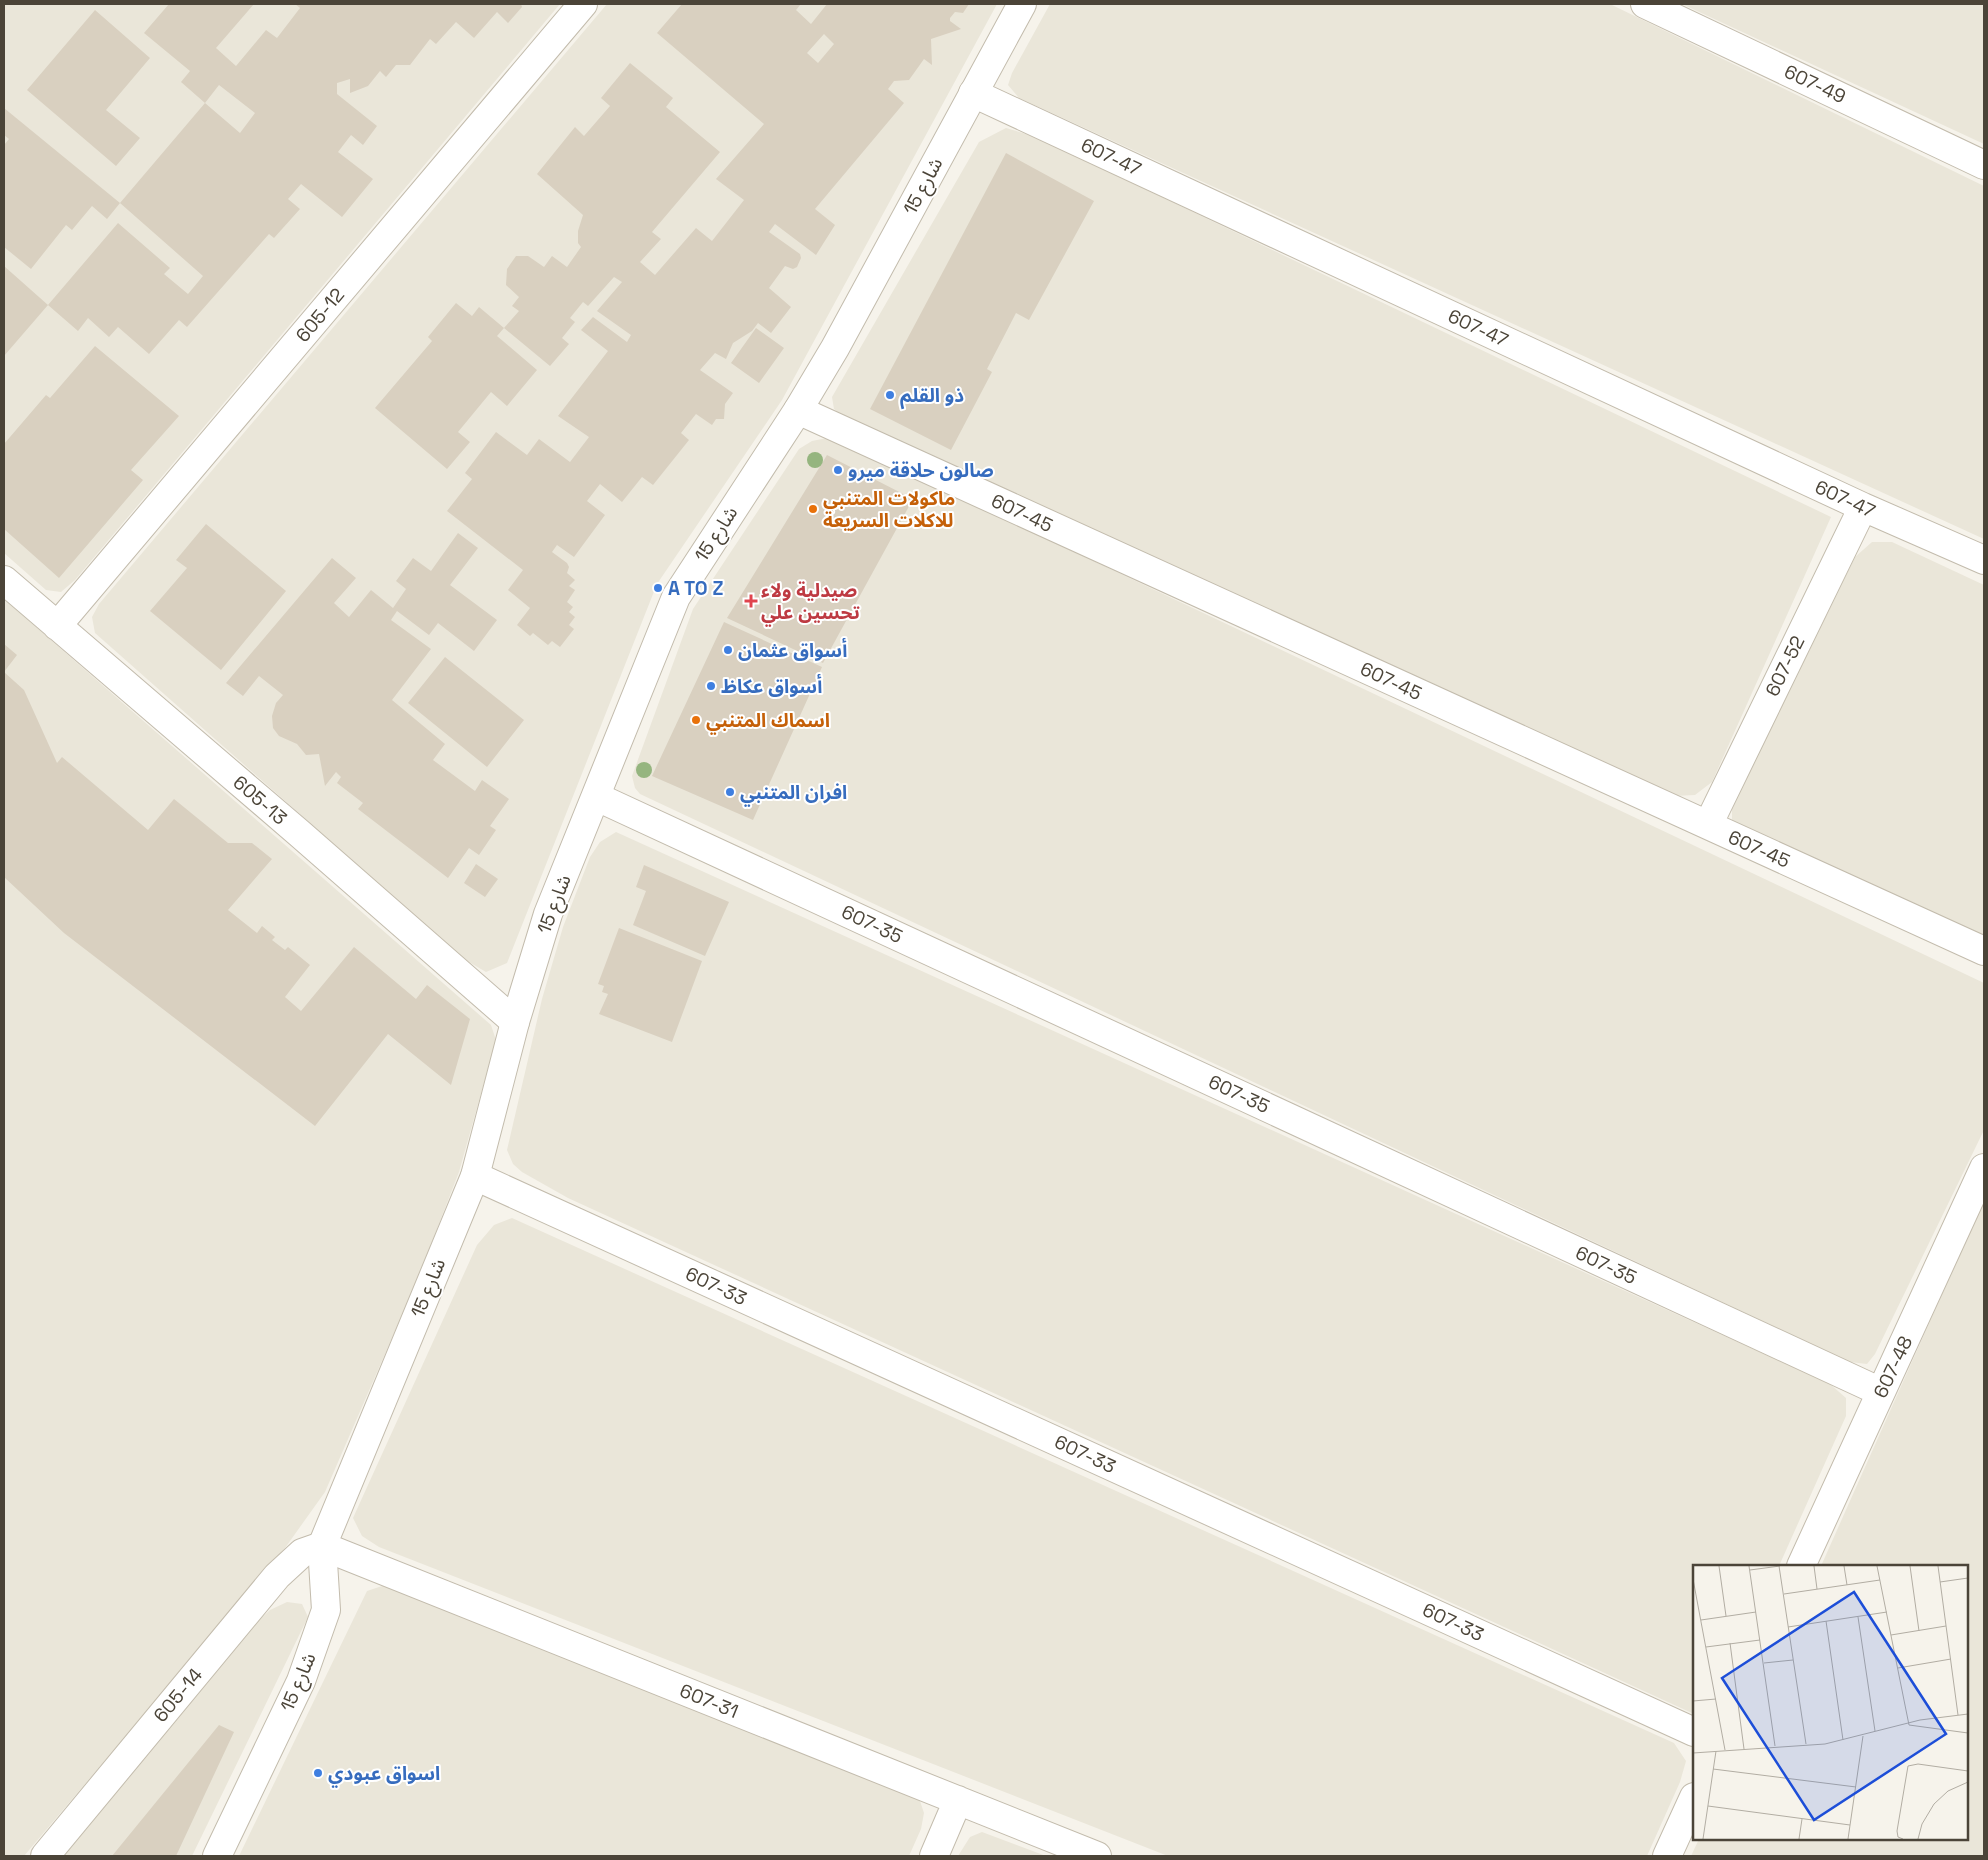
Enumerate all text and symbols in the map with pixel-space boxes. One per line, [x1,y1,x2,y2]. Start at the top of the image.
street label: 607-49 [1780,59,1850,109]
street label: 607-47 [1077,132,1145,182]
street label: شارع 15 [898,153,949,219]
street label: 605-12 [290,283,350,347]
street label: 607-47 [1444,303,1512,353]
place label: ذو القلم [900,383,964,410]
marker: ذو القلم [884,389,896,401]
place label: صالون حلاقة ميرو [848,458,994,483]
marker: صالون حلاقة ميرو [832,464,844,476]
street label: 607-47 [1811,474,1879,524]
place label: ماكولات المتنبي للاكلات السريعة [823,486,955,533]
street label: 607-45 [987,488,1057,538]
street label: شارع 15 [689,502,744,567]
marker: ماكولات المتنبي للاكلات السريعة [807,503,819,515]
place label: A TO Z [668,576,723,601]
place label: صيدلية ولاء تحسين علي [761,578,860,627]
marker: A TO Z [652,582,664,594]
marker: صيدلية ولاء تحسين علي [745,595,757,607]
street label: 607-52 [1760,632,1810,700]
place label: أسواق عثمان [738,637,847,663]
marker: أسواق عثمان [722,644,734,656]
street label: 607-45 [1356,656,1426,706]
place label: أسواق عكاظ [721,673,822,699]
marker: أسواق عكاظ [705,680,717,692]
place label: اسماك المتنبي [706,708,830,735]
marker: اسماك المتنبي [690,714,702,726]
street label: 605-13 [228,770,292,830]
place label: افران المتنبي [740,780,847,807]
marker: افران المتنبي [724,786,736,798]
street label: 607-45 [1724,824,1794,874]
street label: شارع 15 [531,871,578,937]
street label: 607-35 [837,899,907,949]
street label: 607-35 [1204,1069,1274,1119]
street label: 607-35 [1571,1240,1641,1290]
street label: شارع 15 [405,1255,452,1321]
street label: 607-33 [681,1261,751,1311]
street label: 607-48 [1868,1332,1918,1402]
street label: 607-33 [1050,1429,1120,1479]
inset map [1693,1565,1968,1840]
street label: 607-33 [1418,1597,1488,1647]
street label: شارع 15 [275,1649,322,1715]
street label: 605-14 [148,1662,208,1727]
street label: 607-31 [676,1678,742,1724]
place label: اسواق عبودي [328,1761,440,1788]
marker: اسواق عبودي [312,1767,324,1779]

